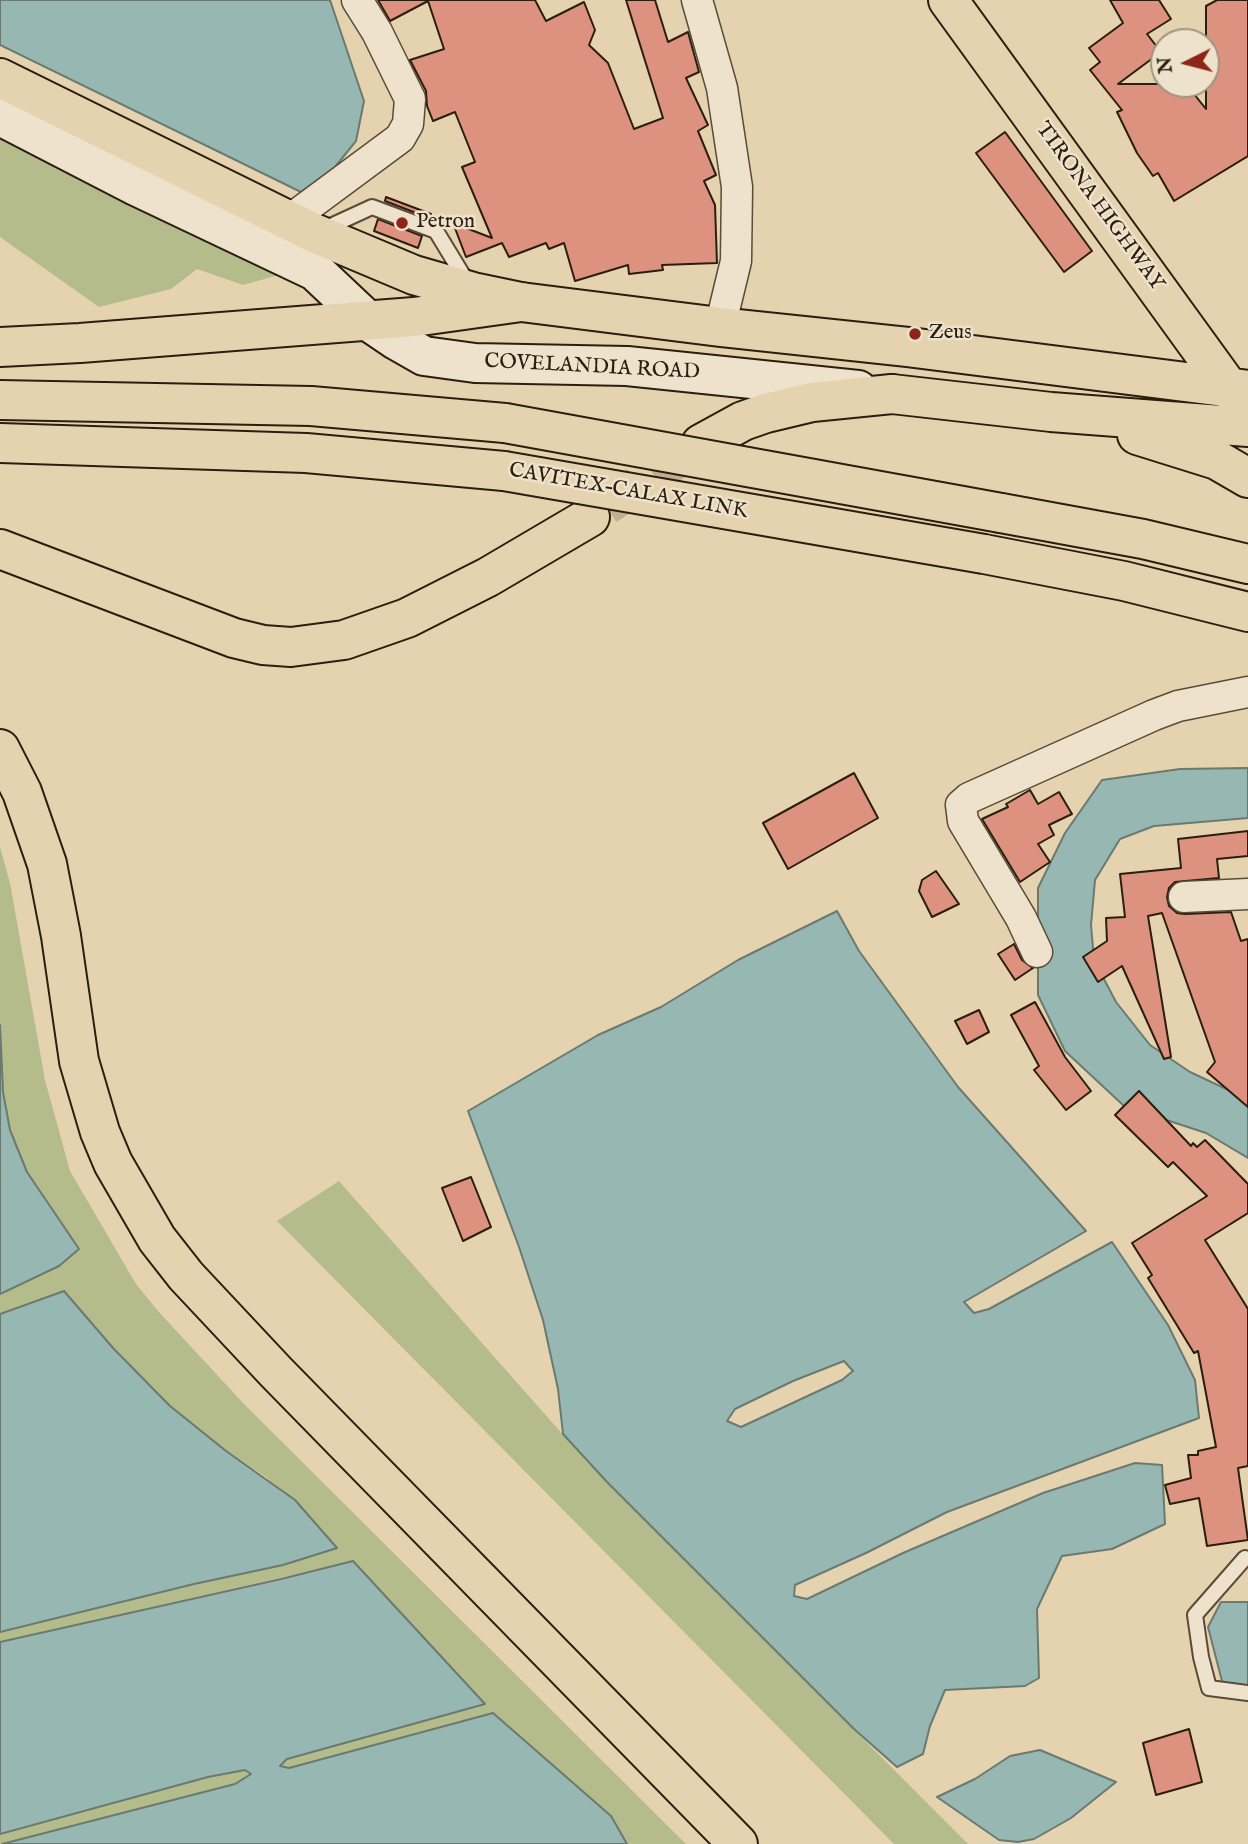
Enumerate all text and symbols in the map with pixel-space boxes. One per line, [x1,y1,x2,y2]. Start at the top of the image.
north arrow [1150,28,1220,98]
text: N [1153,56,1179,74]
street label: TIRONA HIGHWAY [1029,118,1169,296]
place label: Petron [416,210,475,236]
marker: Petron [394,215,410,231]
place label: Zeus [929,321,972,347]
marker: Zeus [907,326,923,342]
street label: COVELANDIA ROAD [484,350,700,386]
street label: CAVITEX–CALAX LINK [507,459,749,525]

